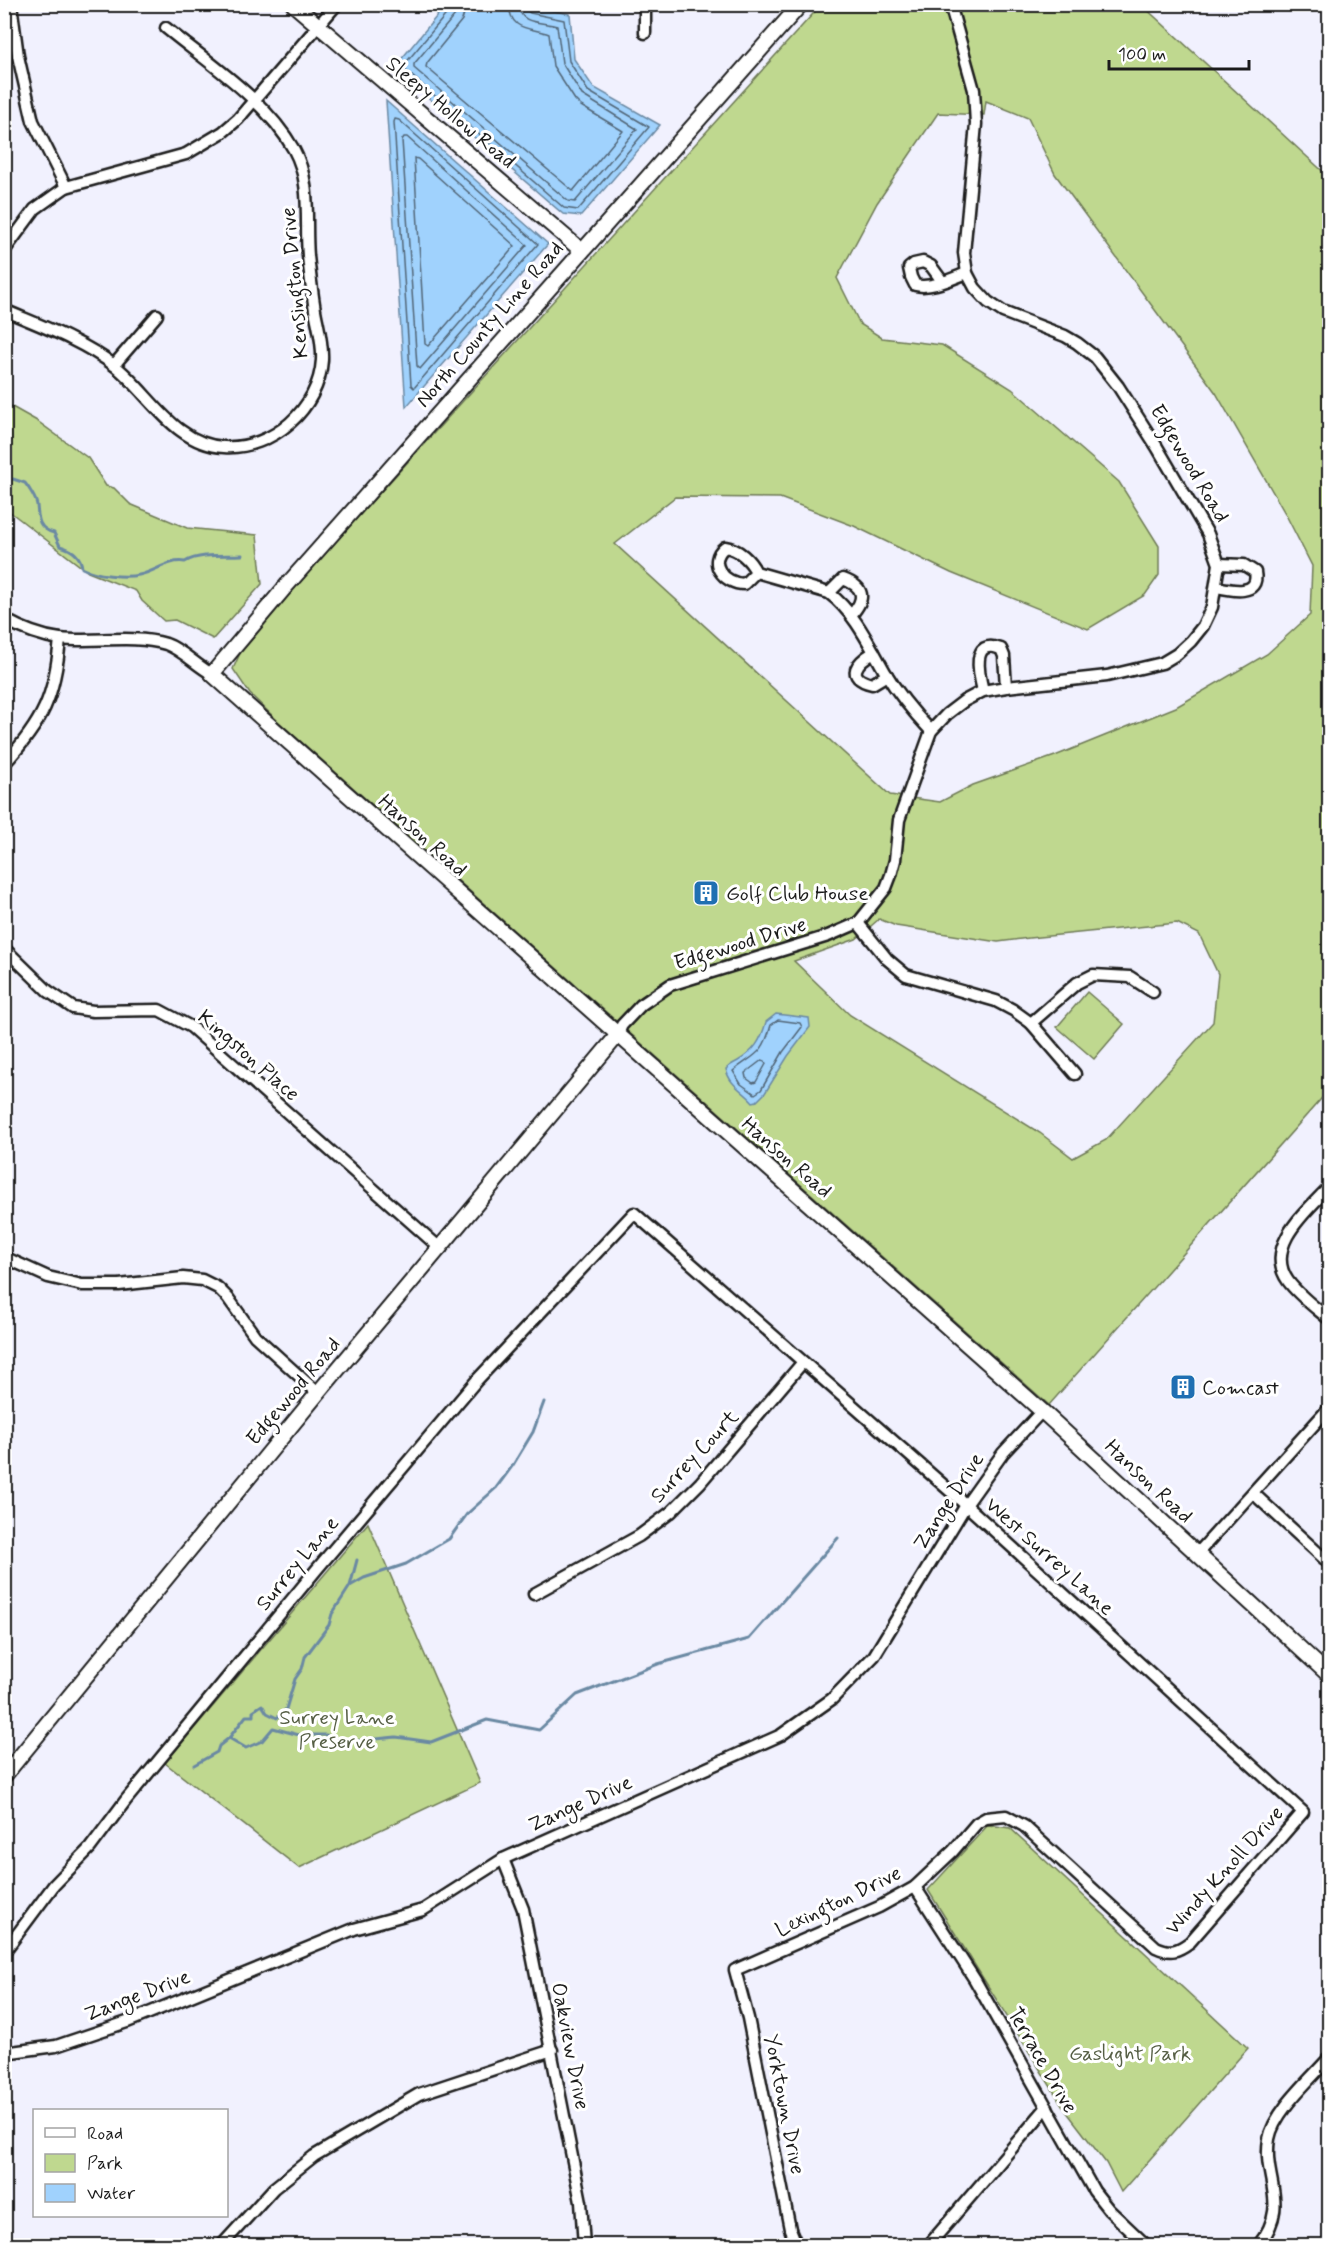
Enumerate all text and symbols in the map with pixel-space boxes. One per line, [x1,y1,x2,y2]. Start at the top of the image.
scale bar [1109,33,1248,71]
text: 100 m [1118,43,1166,67]
street label: Sleepy Hollow Road [380,50,521,175]
street label: Kensington Drive [274,206,318,360]
street label: North County Line Road [410,235,570,414]
street label: Edgewood Road [1141,399,1236,529]
street label: Hanson Road [372,788,473,883]
building icon: Golf Club House [691,878,721,908]
place label: Golf Club House [726,880,869,908]
street label: Edgewood Drive [671,911,810,979]
street label: Kingston Place [191,1004,305,1109]
street label: Hanson Road [735,1111,838,1205]
street label: Edgewood Road [240,1332,349,1453]
building icon: Comcast [1168,1372,1198,1402]
place label: Comcast [1202,1374,1279,1402]
street label: Surrey Court [644,1404,746,1509]
street label: Hanson Road [1098,1433,1199,1530]
street label: Zange Drive [907,1447,992,1556]
street label: West Surrey Lane [979,1491,1120,1622]
street label: Surrey Lane [250,1510,346,1617]
park label: Surrey Lane Preserve [279,1704,395,1756]
street label: Zange Drive [524,1769,637,1840]
street label: Windy Knoll Drive [1159,1800,1290,1941]
street label: Lexington Drive [771,1859,907,1946]
street label: Zange Drive [81,1963,195,2030]
street label: Oakview Drive [544,1980,596,2112]
street label: Terrace Drive [1000,2002,1084,2119]
street label: Yorktown Drive [757,2032,811,2177]
park label: Gaslight Park [1069,2040,1191,2068]
legend [33,2109,228,2217]
text: Road [87,2122,123,2146]
text: Park [87,2152,123,2176]
text: Water [87,2182,136,2206]

